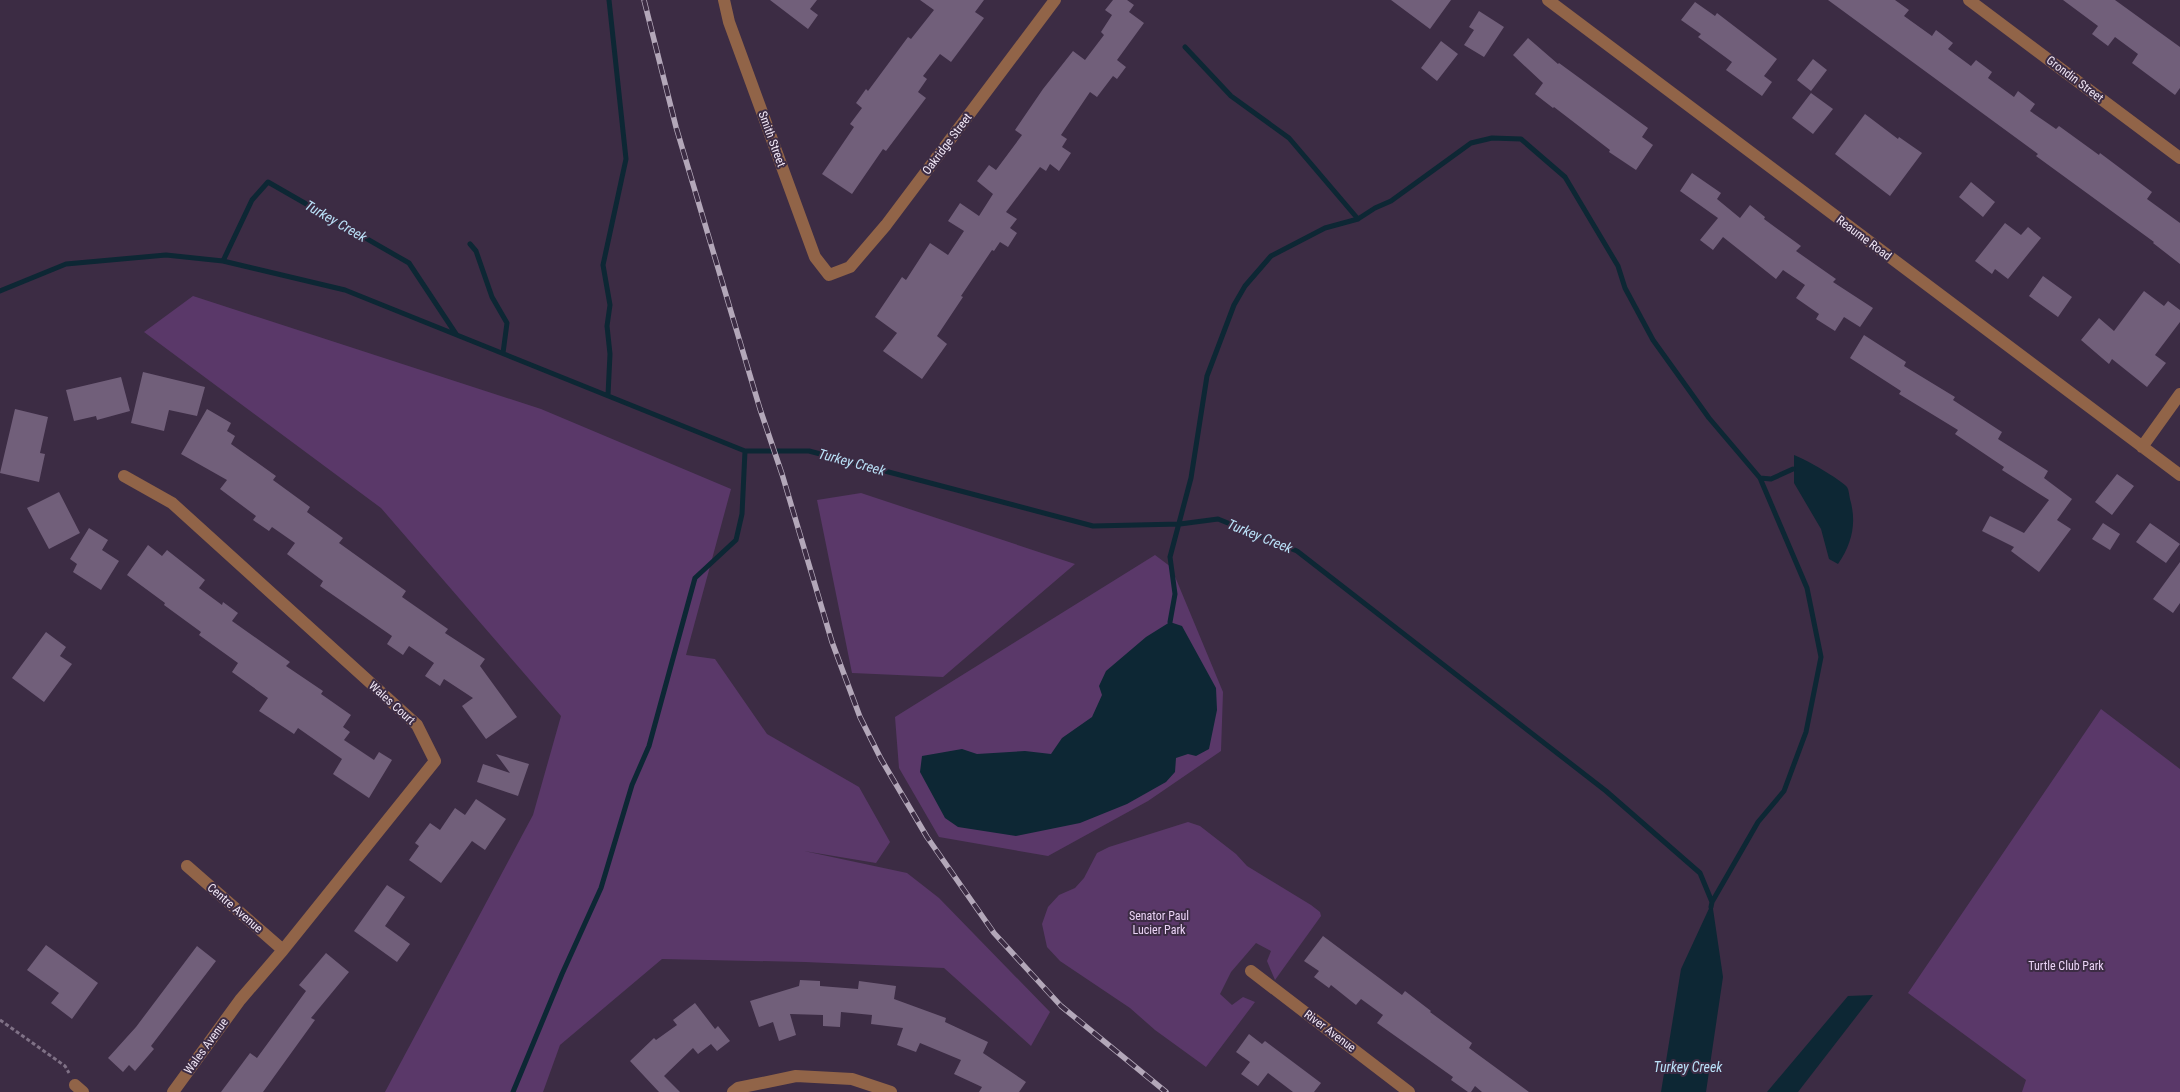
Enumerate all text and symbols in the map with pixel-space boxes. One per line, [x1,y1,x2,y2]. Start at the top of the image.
street label: Grondin Street [2044,53,2107,105]
street label: Smith Street [755,109,789,169]
street label: Oakridge Street [919,110,975,177]
water label: Turkey Creek [302,197,371,246]
street label: Reaume Road [1834,213,1894,263]
water label: Turkey Creek [817,445,888,479]
water label: Turkey Creek [1225,516,1296,557]
street label: Wales Court [366,679,418,728]
street label: Centre Avenue [205,880,266,936]
park label: Senator Paul Lucier Park [1129,909,1189,937]
park label: Turtle Club Park [2028,959,2104,973]
street label: River Avenue [1302,1007,1359,1055]
street label: Wales Avenue [181,1015,231,1077]
water label: Turkey Creek [1654,1059,1723,1075]

